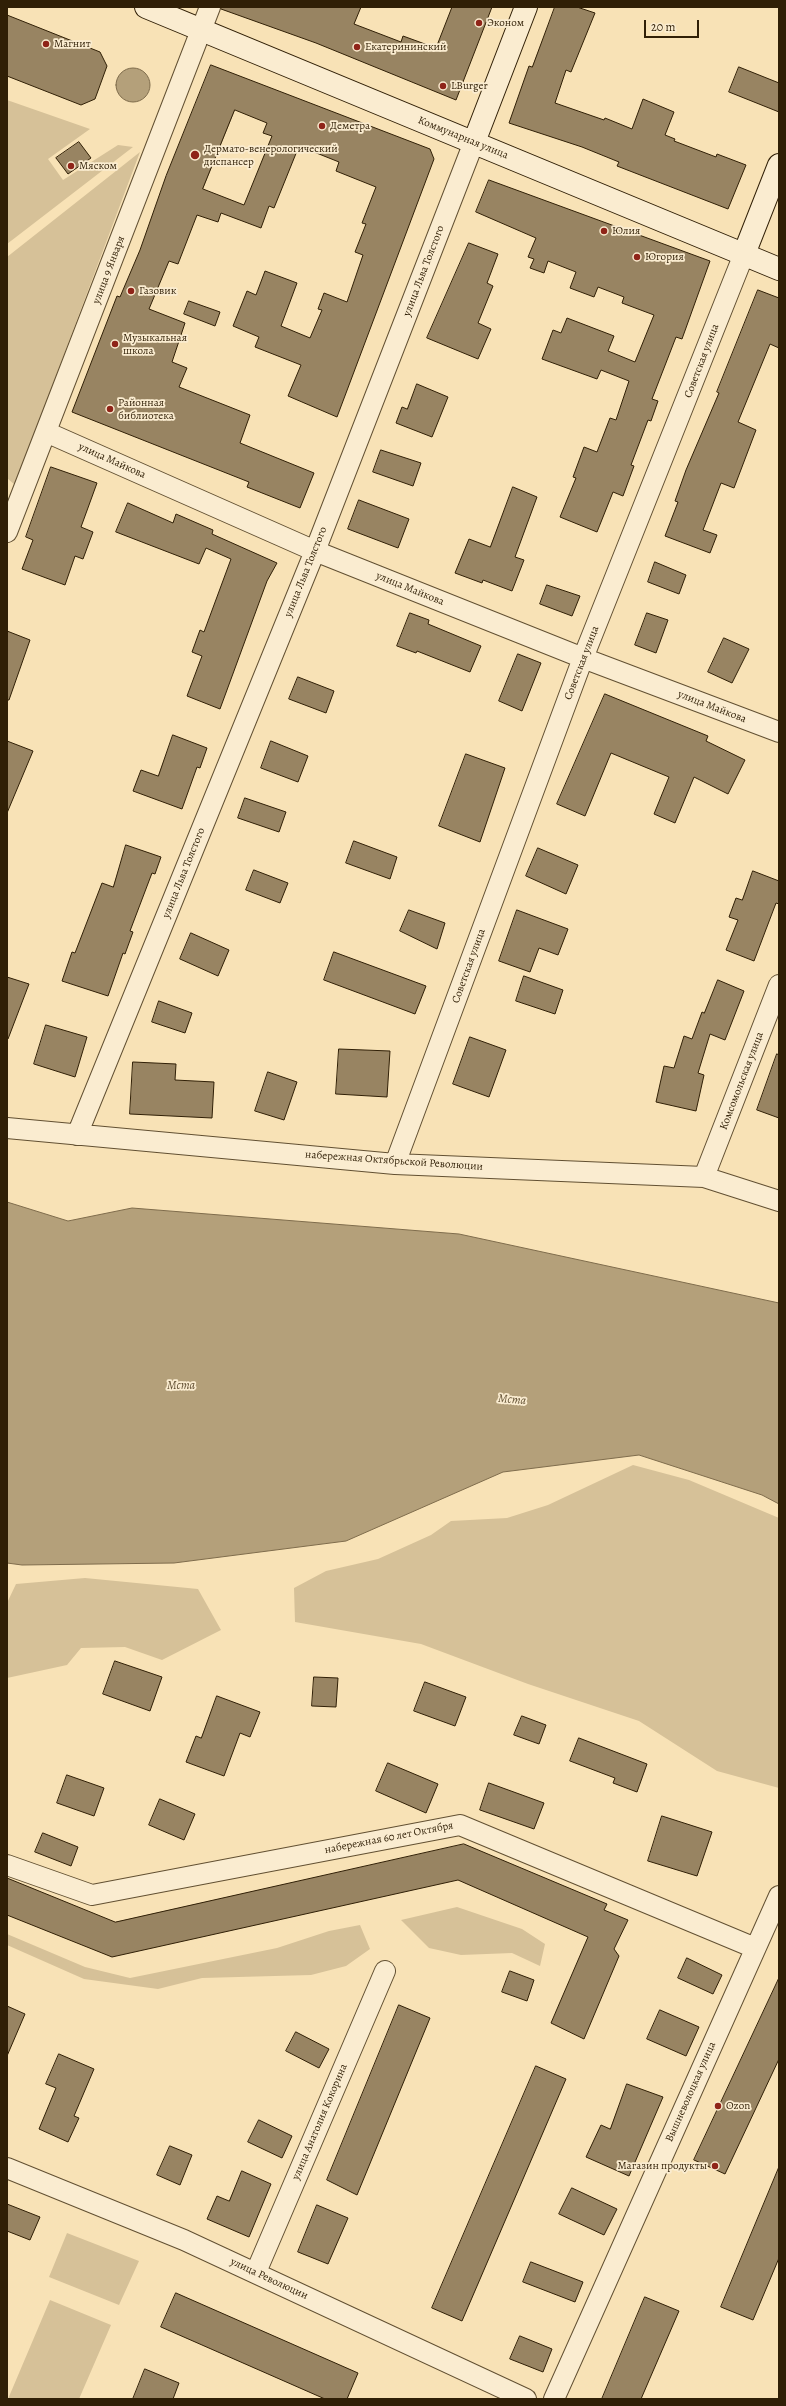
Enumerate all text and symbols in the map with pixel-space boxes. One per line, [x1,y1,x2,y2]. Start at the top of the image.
scale bar [646,12,701,38]
place label: Эконом [487,16,524,30]
marker: Эконом [474,18,484,28]
text: 20 m [651,19,675,35]
place label: Магнит [54,37,91,51]
marker: Магнит [41,39,51,49]
place label: Екатерининский [365,40,446,54]
marker: Екатерининский [352,42,362,52]
place label: LBurger [451,79,488,93]
marker: LBurger [438,81,448,91]
street label: Коммунарная улица [416,114,510,162]
place label: Деметра [330,119,370,133]
marker: Деметра [317,121,327,131]
place label: Дермато-венерологический диспансер [204,142,338,168]
marker: Дермато-венерологический диспансер [189,149,201,161]
place label: Мяском [79,159,117,173]
marker: Мяском [66,161,76,171]
street label: улица Льва Толстого [401,224,447,318]
place label: Юлия [612,224,640,238]
marker: Юлия [599,226,609,236]
street label: улица 9 Января [90,234,128,306]
place label: Югория [645,250,684,264]
marker: Югория [632,252,642,262]
place label: Газовик [139,284,176,298]
marker: Газовик [126,286,136,296]
street label: Советская улица [682,322,722,400]
place label: Mузыкальная школа [123,331,187,357]
marker: Mузыкальная школа [110,339,120,349]
place label: Районная библиотека [118,396,174,422]
marker: Районная библиотека [105,404,115,414]
street label: улица Майкова [76,440,148,482]
street label: улица Льва Толстого [282,525,330,619]
street label: улица Майкова [374,569,446,609]
street label: Советская улица [562,624,602,702]
street label: улица Майкова [676,688,748,726]
street label: улица Льва Толстого [160,826,208,920]
street label: Советская улица [449,927,489,1005]
street label: Комсомольская улица [717,1030,767,1132]
street label: набережная Октябрьской Революции [305,1148,483,1174]
water label: Мста [167,1379,195,1393]
water label: Мста [497,1392,527,1408]
street label: набережная 60 лет Октября [323,1819,455,1857]
street label: Вышневолоцкая улица [663,2040,719,2144]
street label: улица Анатолия Кокорина [290,2062,350,2182]
place label: Ozon [726,2099,750,2113]
marker: Ozon [713,2101,723,2111]
place label: Магазин продукты [617,2159,707,2173]
marker: Магазин продукты [710,2161,720,2171]
street label: улица Революции [228,2255,310,2303]

